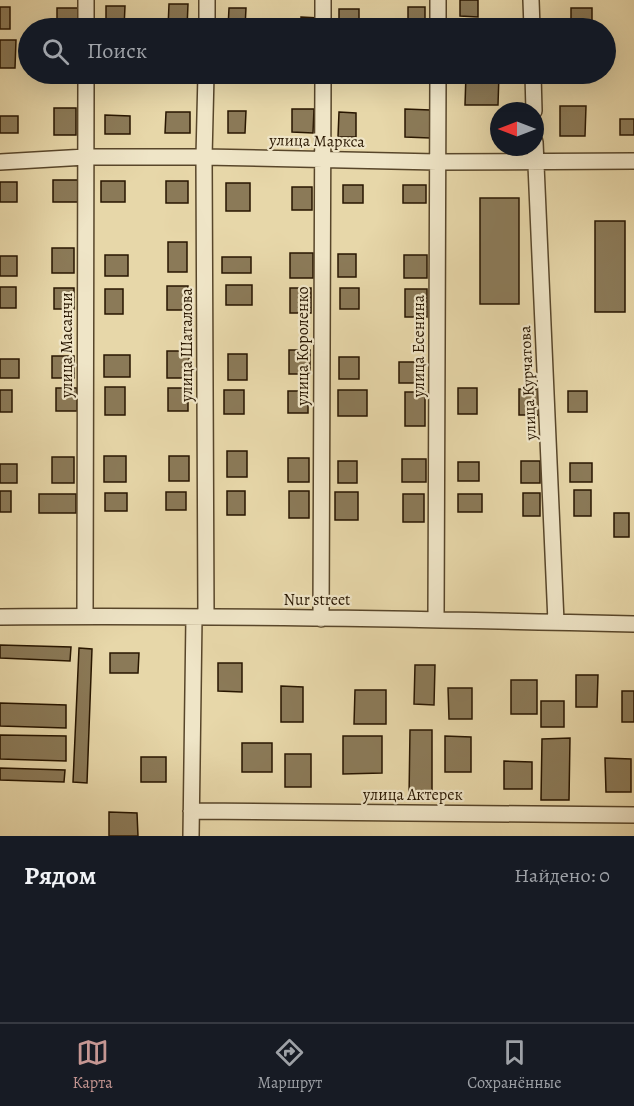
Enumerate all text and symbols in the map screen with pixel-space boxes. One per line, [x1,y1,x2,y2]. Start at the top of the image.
search box [18,18,616,84]
icon: search [39,35,72,68]
text: Поиск [87,36,147,66]
north arrow [490,102,544,156]
street label: улица Маркса [268,129,365,153]
street label: улица Короленко [292,287,314,407]
street label: улица Шаталова [176,288,198,403]
street label: улица Масанчи [56,292,78,399]
street label: улица Есенина [408,294,430,398]
street label: улица Курчатова [514,325,542,442]
street label: Nur street [284,589,350,611]
street label: улица Актерек [362,784,463,806]
text: Рядом [24,858,96,893]
text: Найдено: 0 [514,862,610,889]
tab: Карта [72,1036,113,1094]
tab: Маршрут [258,1036,322,1094]
tab: Сохранённые [467,1036,562,1094]

